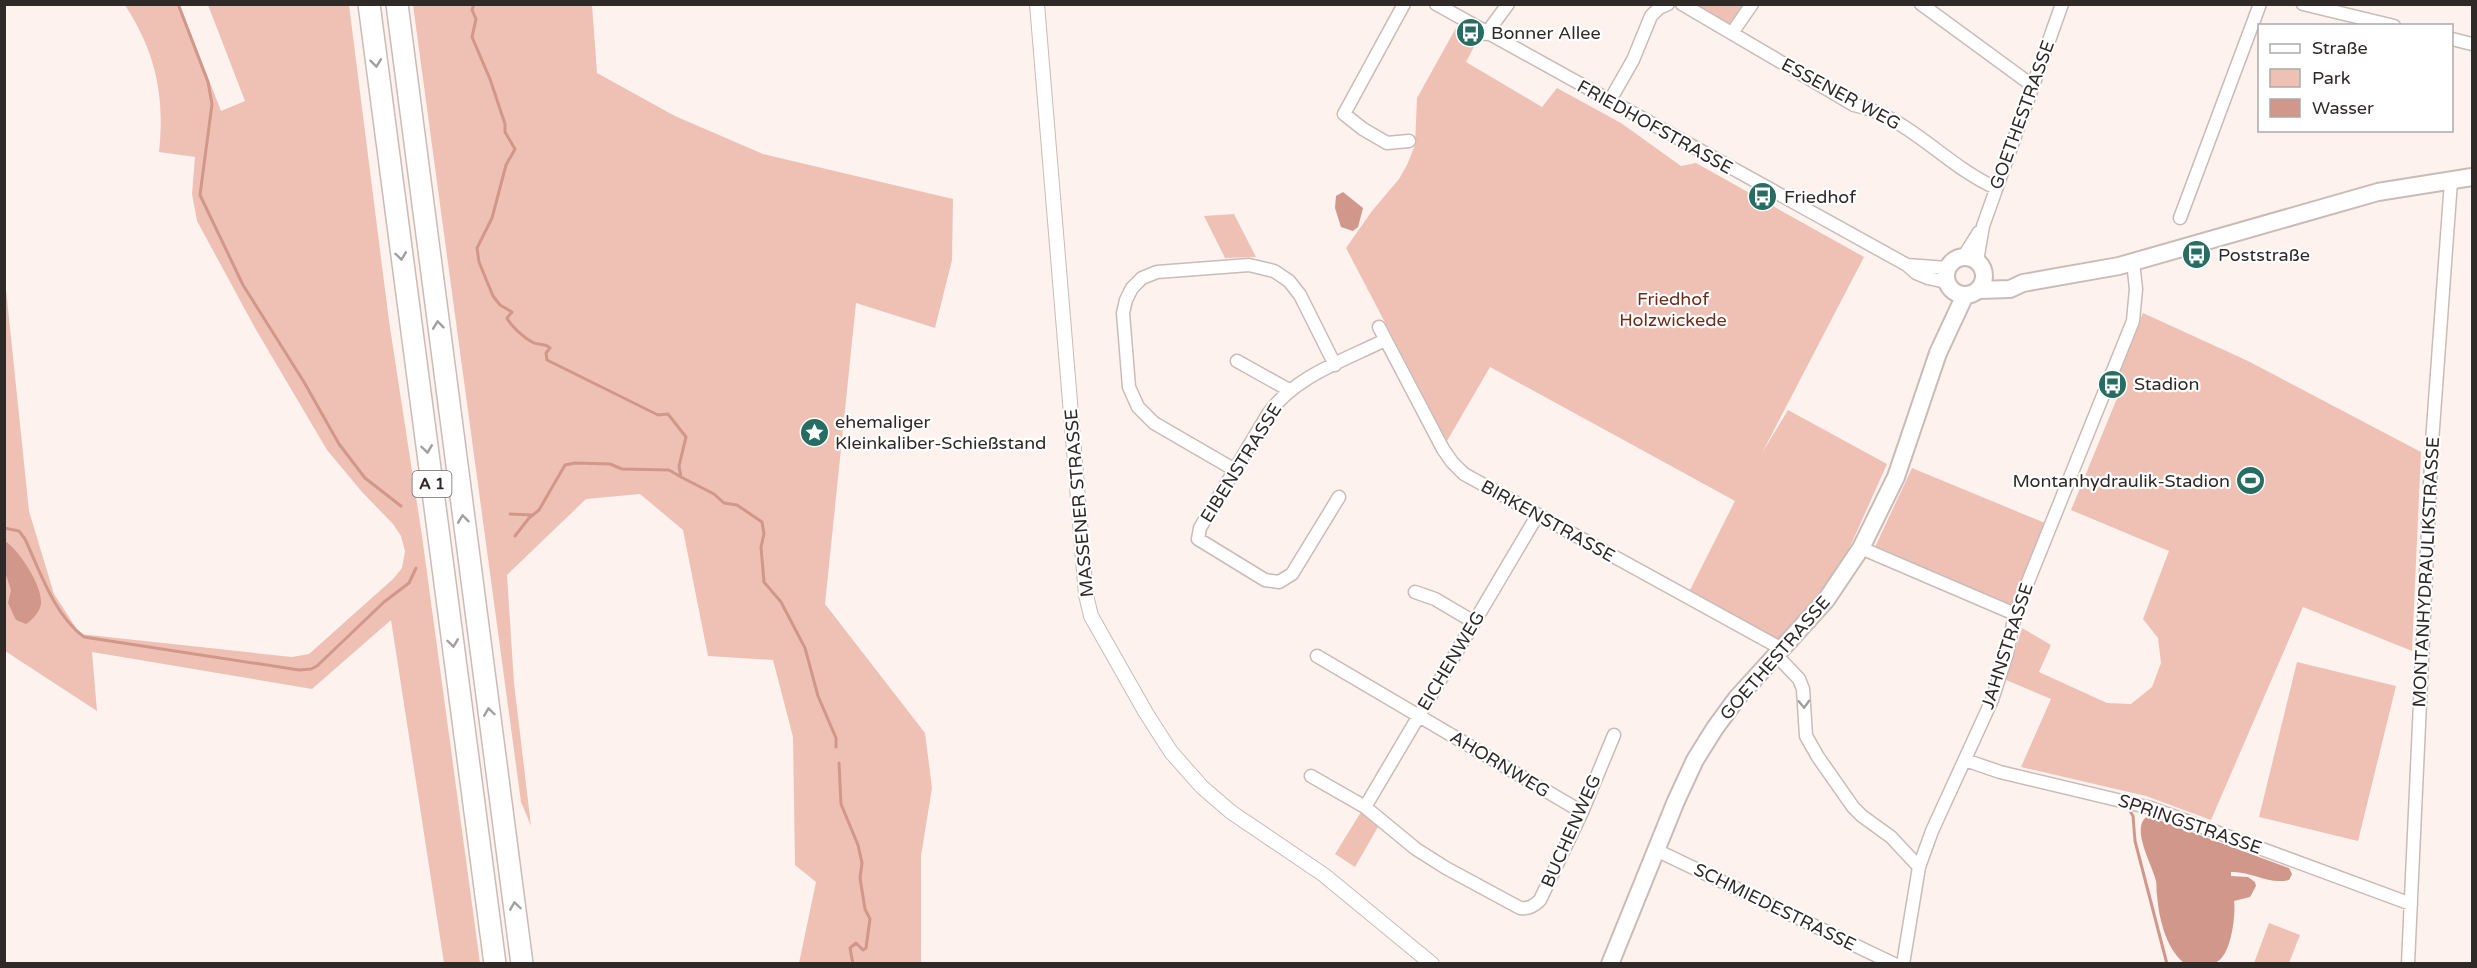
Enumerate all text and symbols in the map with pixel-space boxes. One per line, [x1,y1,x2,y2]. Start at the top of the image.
bus stop icon: Bonner Allee [1454,17,1486,49]
place label: Bonner Allee [1491,22,1601,44]
legend [2258,24,2453,132]
street label: GOETHESTRASSE [1985,37,2059,193]
text: Straße [2312,37,2368,59]
street label: ESSENER WEG [1778,53,1904,135]
one-way arrow [370,58,382,67]
text: Park [2312,67,2351,89]
street label: FRIEDHOFSTRASSE [1573,75,1737,179]
text: Wasser [2312,97,2374,119]
bus stop icon: Friedhof [1747,181,1779,213]
place label: Friedhof [1784,186,1856,208]
bus stop icon: Poststraße [2181,239,2213,271]
place label: Poststraße [2218,244,2310,266]
one-way arrow [395,251,407,261]
park label: Friedhof Holzwickede [1619,288,1727,331]
one-way arrow [433,321,445,330]
bus stop icon: Stadion [2097,368,2129,400]
place label: Stadion [2134,373,2199,395]
street label: EIBENSTRASSE [1196,399,1286,527]
street label: MASSENER STRASSE [1060,408,1098,598]
place label: ehemaliger Kleinkaliber-Schießstand [835,411,1046,454]
place icon: ehemaliger Kleinkaliber-Schießstand [798,416,830,448]
street label: MONTANHYDRAULIKSTRASSE [2408,436,2444,708]
one-way arrow [420,445,433,454]
sports icon: Montanhydraulik-Stadion [2235,465,2267,497]
place label: Montanhydraulik-Stadion [2012,470,2230,492]
road number: A 1 [412,471,452,497]
street label: BIRKENSTRASSE [1477,475,1619,567]
one-way arrow [458,514,470,523]
street label: JAHNSTRASSE [1976,580,2038,712]
street label: GOETHESTRASSE [1715,592,1835,724]
street label: EICHENWEG [1413,607,1489,715]
one-way arrow [446,638,458,647]
one-way arrow [1798,699,1810,708]
one-way arrow [483,708,495,717]
street label: AHORNWEG [1446,726,1554,802]
street label: BUCHENWEG [1536,771,1606,891]
street label: SPRINGSTRASSE [2115,789,2265,859]
street label: SCHMIEDESTRASSE [1690,858,1860,956]
one-way arrow [509,901,521,910]

